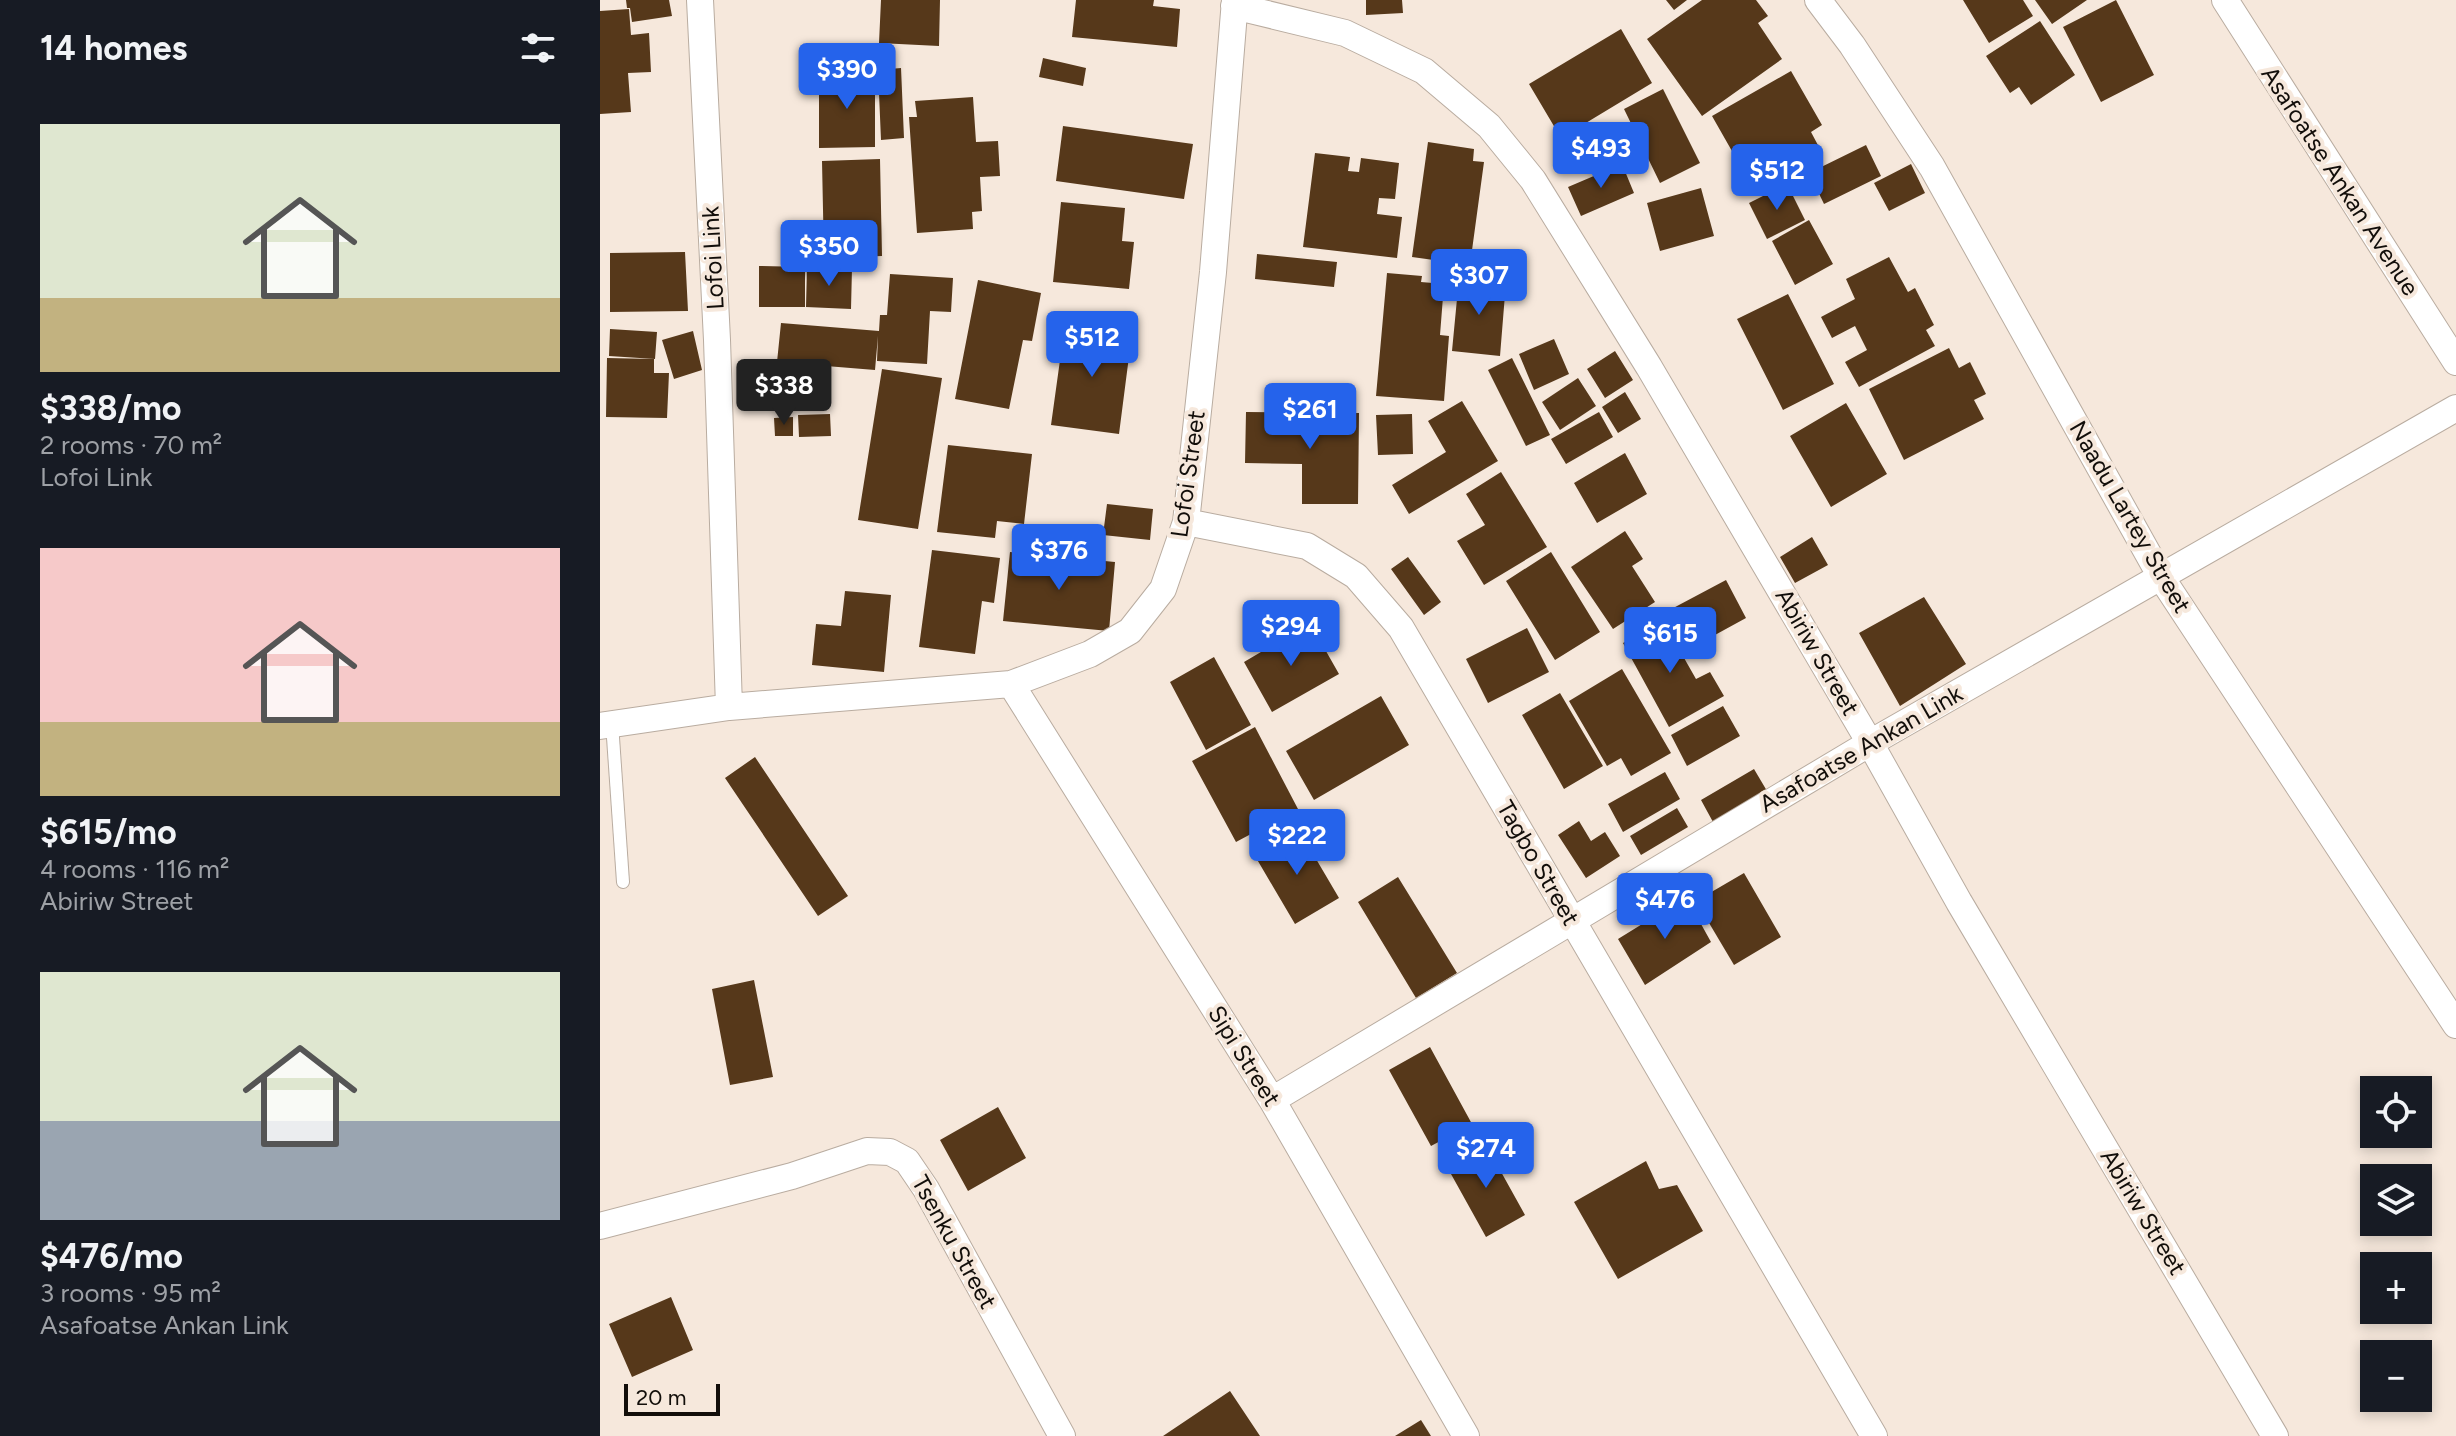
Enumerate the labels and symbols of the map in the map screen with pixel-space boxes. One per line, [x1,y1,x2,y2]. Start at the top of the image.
pin: $390 [800,43,894,111]
street label: Asafoatse Ankan Avenue [2255,61,2425,301]
pin: $493 [1554,122,1648,190]
pin: $512 [1730,144,1824,212]
street label: Lofoi Link [695,205,730,311]
pin: $350 [782,220,876,288]
pin: $307 [1432,249,1526,317]
pin: $512 [1045,311,1139,379]
pin: $338 [737,359,831,427]
pin: $261 [1263,383,1357,451]
street label: Lofoi Street [1164,409,1211,539]
street label: Naadu Lartey Street [2064,416,2197,618]
pin: $376 [1012,524,1106,592]
street label: Abiriw Street [1769,583,1865,720]
pin: $294 [1244,600,1338,668]
pin: $615 [1623,607,1717,675]
street label: Asafoatse Ankan Link [1754,678,1968,819]
street label: Tagbo Street [1491,795,1586,930]
pin: $222 [1250,809,1344,877]
pin: $476 [1618,873,1712,941]
street label: Sipi Street [1202,1000,1287,1111]
pin: $274 [1439,1122,1533,1190]
street label: Abiriw Street [2095,1144,2192,1280]
street label: Tsenku Street [906,1170,1003,1313]
scale bar [624,1380,720,1416]

